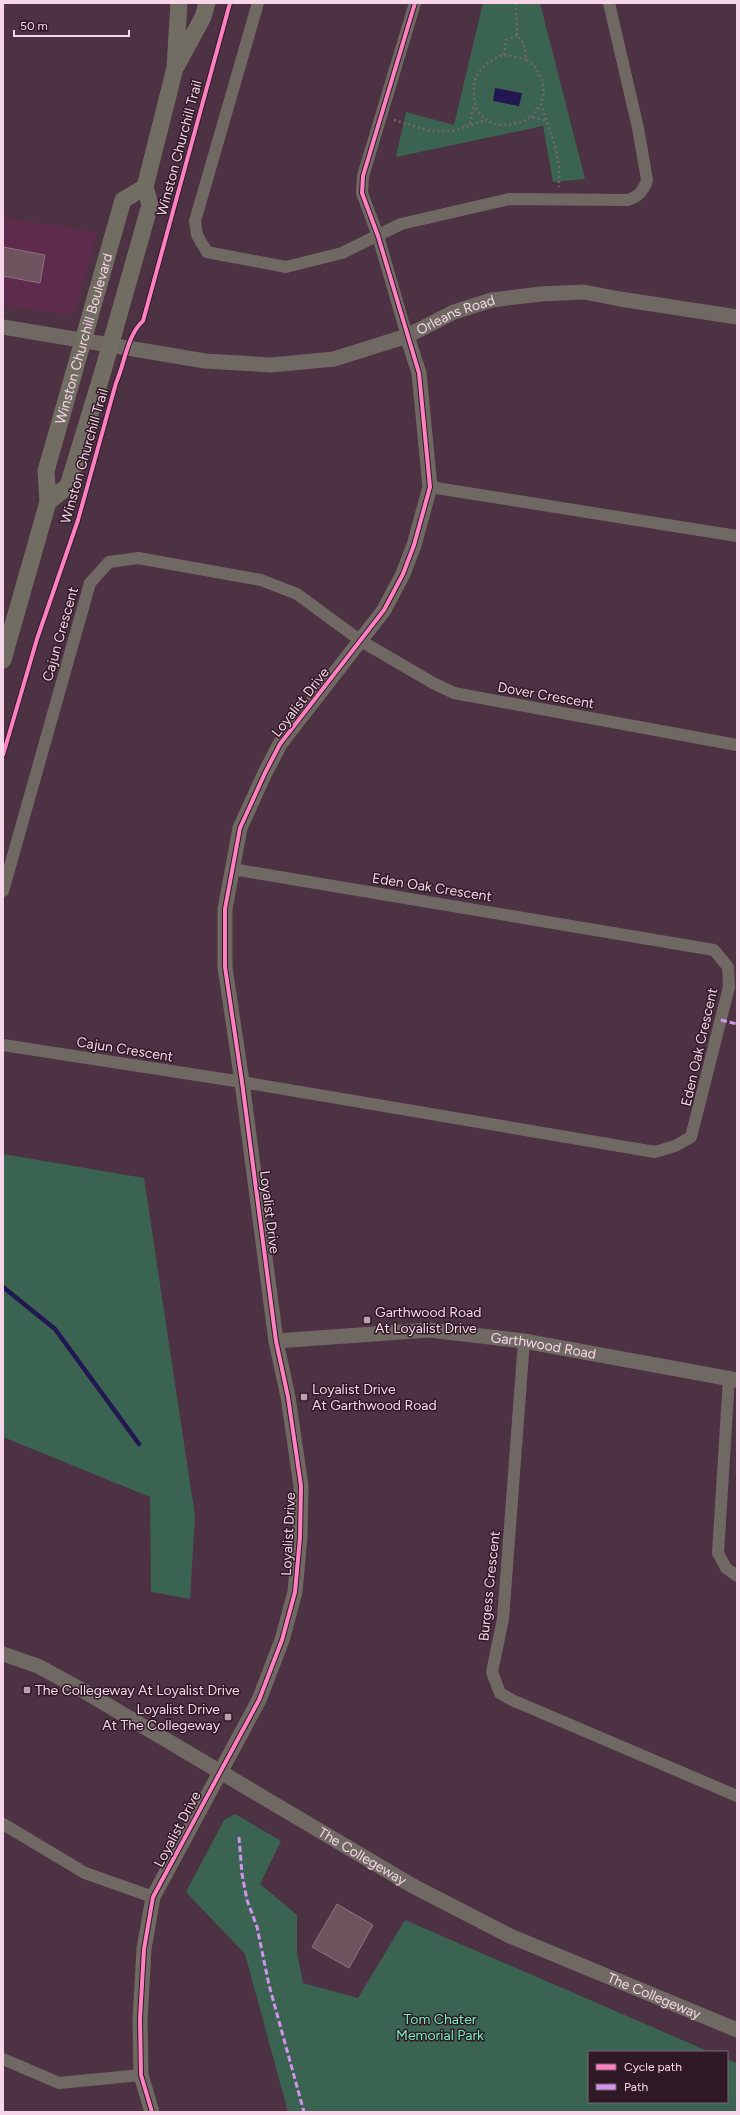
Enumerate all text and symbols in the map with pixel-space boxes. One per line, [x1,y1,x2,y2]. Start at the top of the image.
scale bar [14,12,129,38]
text: 50 m [20,19,48,33]
street label: Winston Churchill Trail [153,78,206,218]
street label: Winston Churchill Boulevard [52,251,116,426]
street label: Orleans Road [414,292,497,339]
street label: Winston Churchill Trail [57,387,112,526]
street label: Cajun Crescent [39,585,82,683]
street label: Loyalist Drive [268,664,333,740]
street label: Dover Crescent [496,679,596,712]
street label: Eden Oak Crescent [371,870,493,905]
street label: Eden Oak Crescent [678,986,721,1108]
street label: Cajun Crescent [75,1033,174,1066]
street label: Loyalist Drive [256,1170,283,1255]
place label: Garthwood Road At Loyalist Drive [375,1304,481,1337]
marker: Garthwood Road At Loyalist Drive [362,1315,372,1325]
street label: Garthwood Road [490,1329,597,1363]
place label: Loyalist Drive At Garthwood Road [312,1381,437,1414]
marker: Loyalist Drive At Garthwood Road [299,1392,309,1402]
street label: Loyalist Drive [278,1492,299,1576]
street label: Burgess Crescent [475,1530,504,1642]
place label: The Collegeway At Loyalist Drive [35,1682,240,1699]
marker: The Collegeway At Loyalist Drive [22,1685,32,1695]
place label: Loyalist Drive At The Collegeway [102,1701,221,1734]
marker: Loyalist Drive At The Collegeway [223,1712,233,1722]
street label: Loyalist Drive [150,1788,205,1870]
street label: The Collegeway [315,1824,410,1890]
street label: The Collegeway [605,1969,704,2023]
park label: Tom Chater Memorial Park [396,2011,484,2044]
legend [588,2051,728,2103]
text: Cycle path [624,2060,682,2074]
text: Path [624,2080,648,2094]

